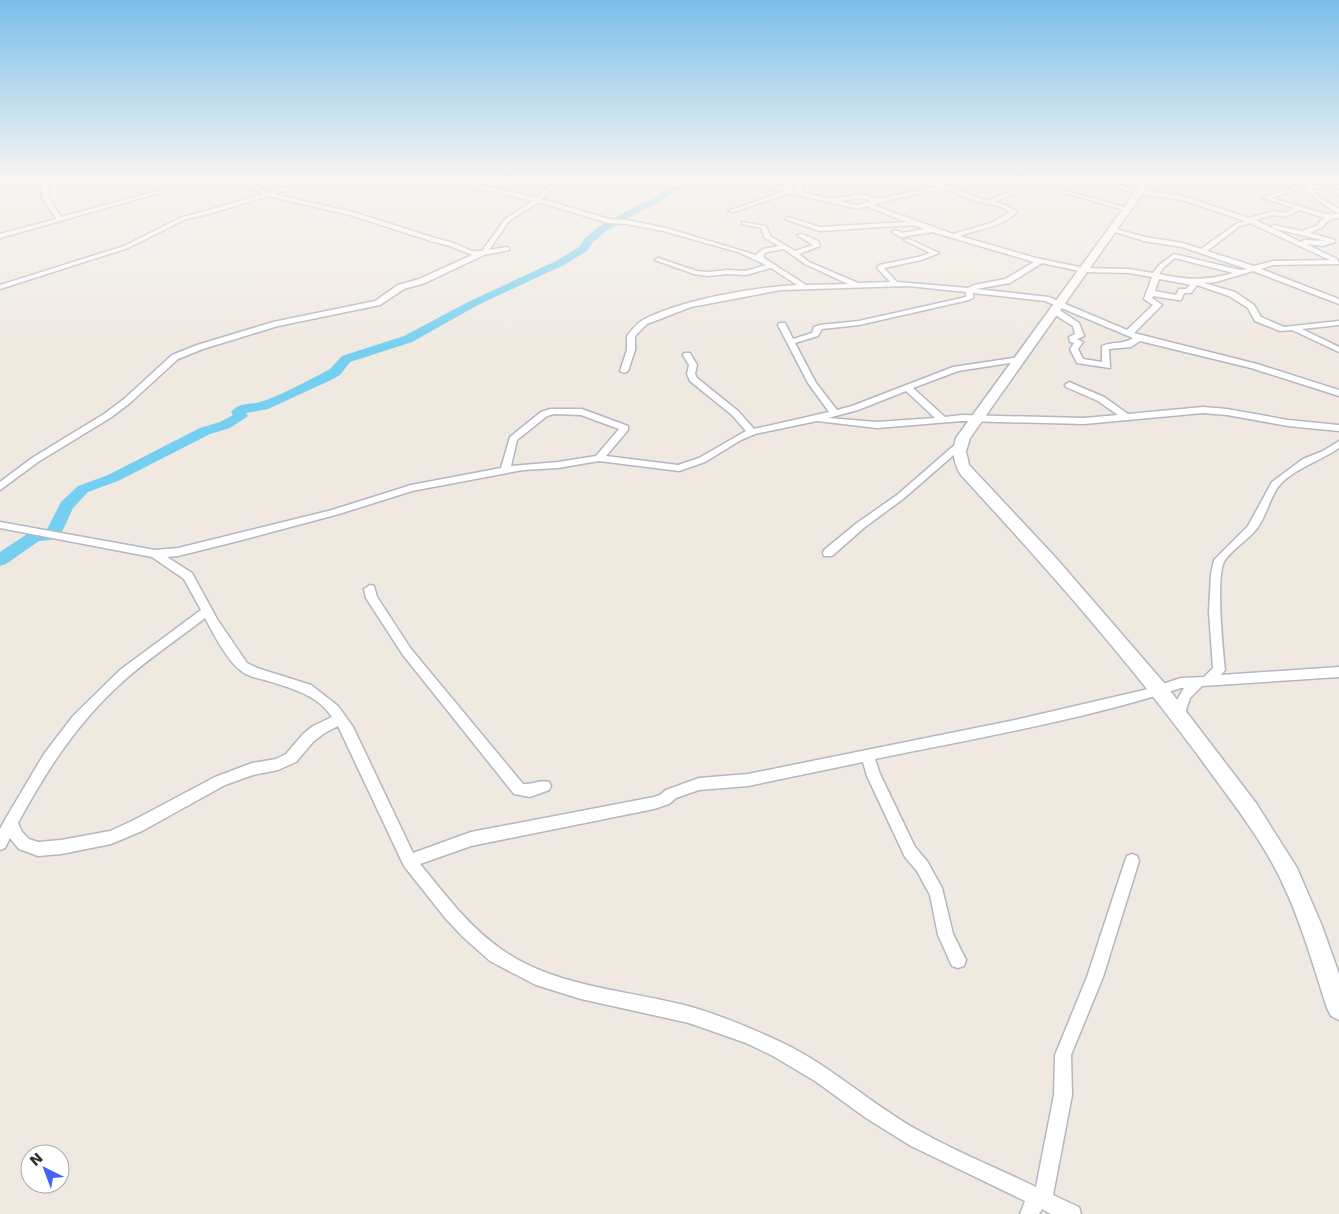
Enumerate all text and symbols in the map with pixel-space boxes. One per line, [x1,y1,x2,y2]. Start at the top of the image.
north arrow [20,1144,70,1194]
text: N [27,1149,46,1169]

